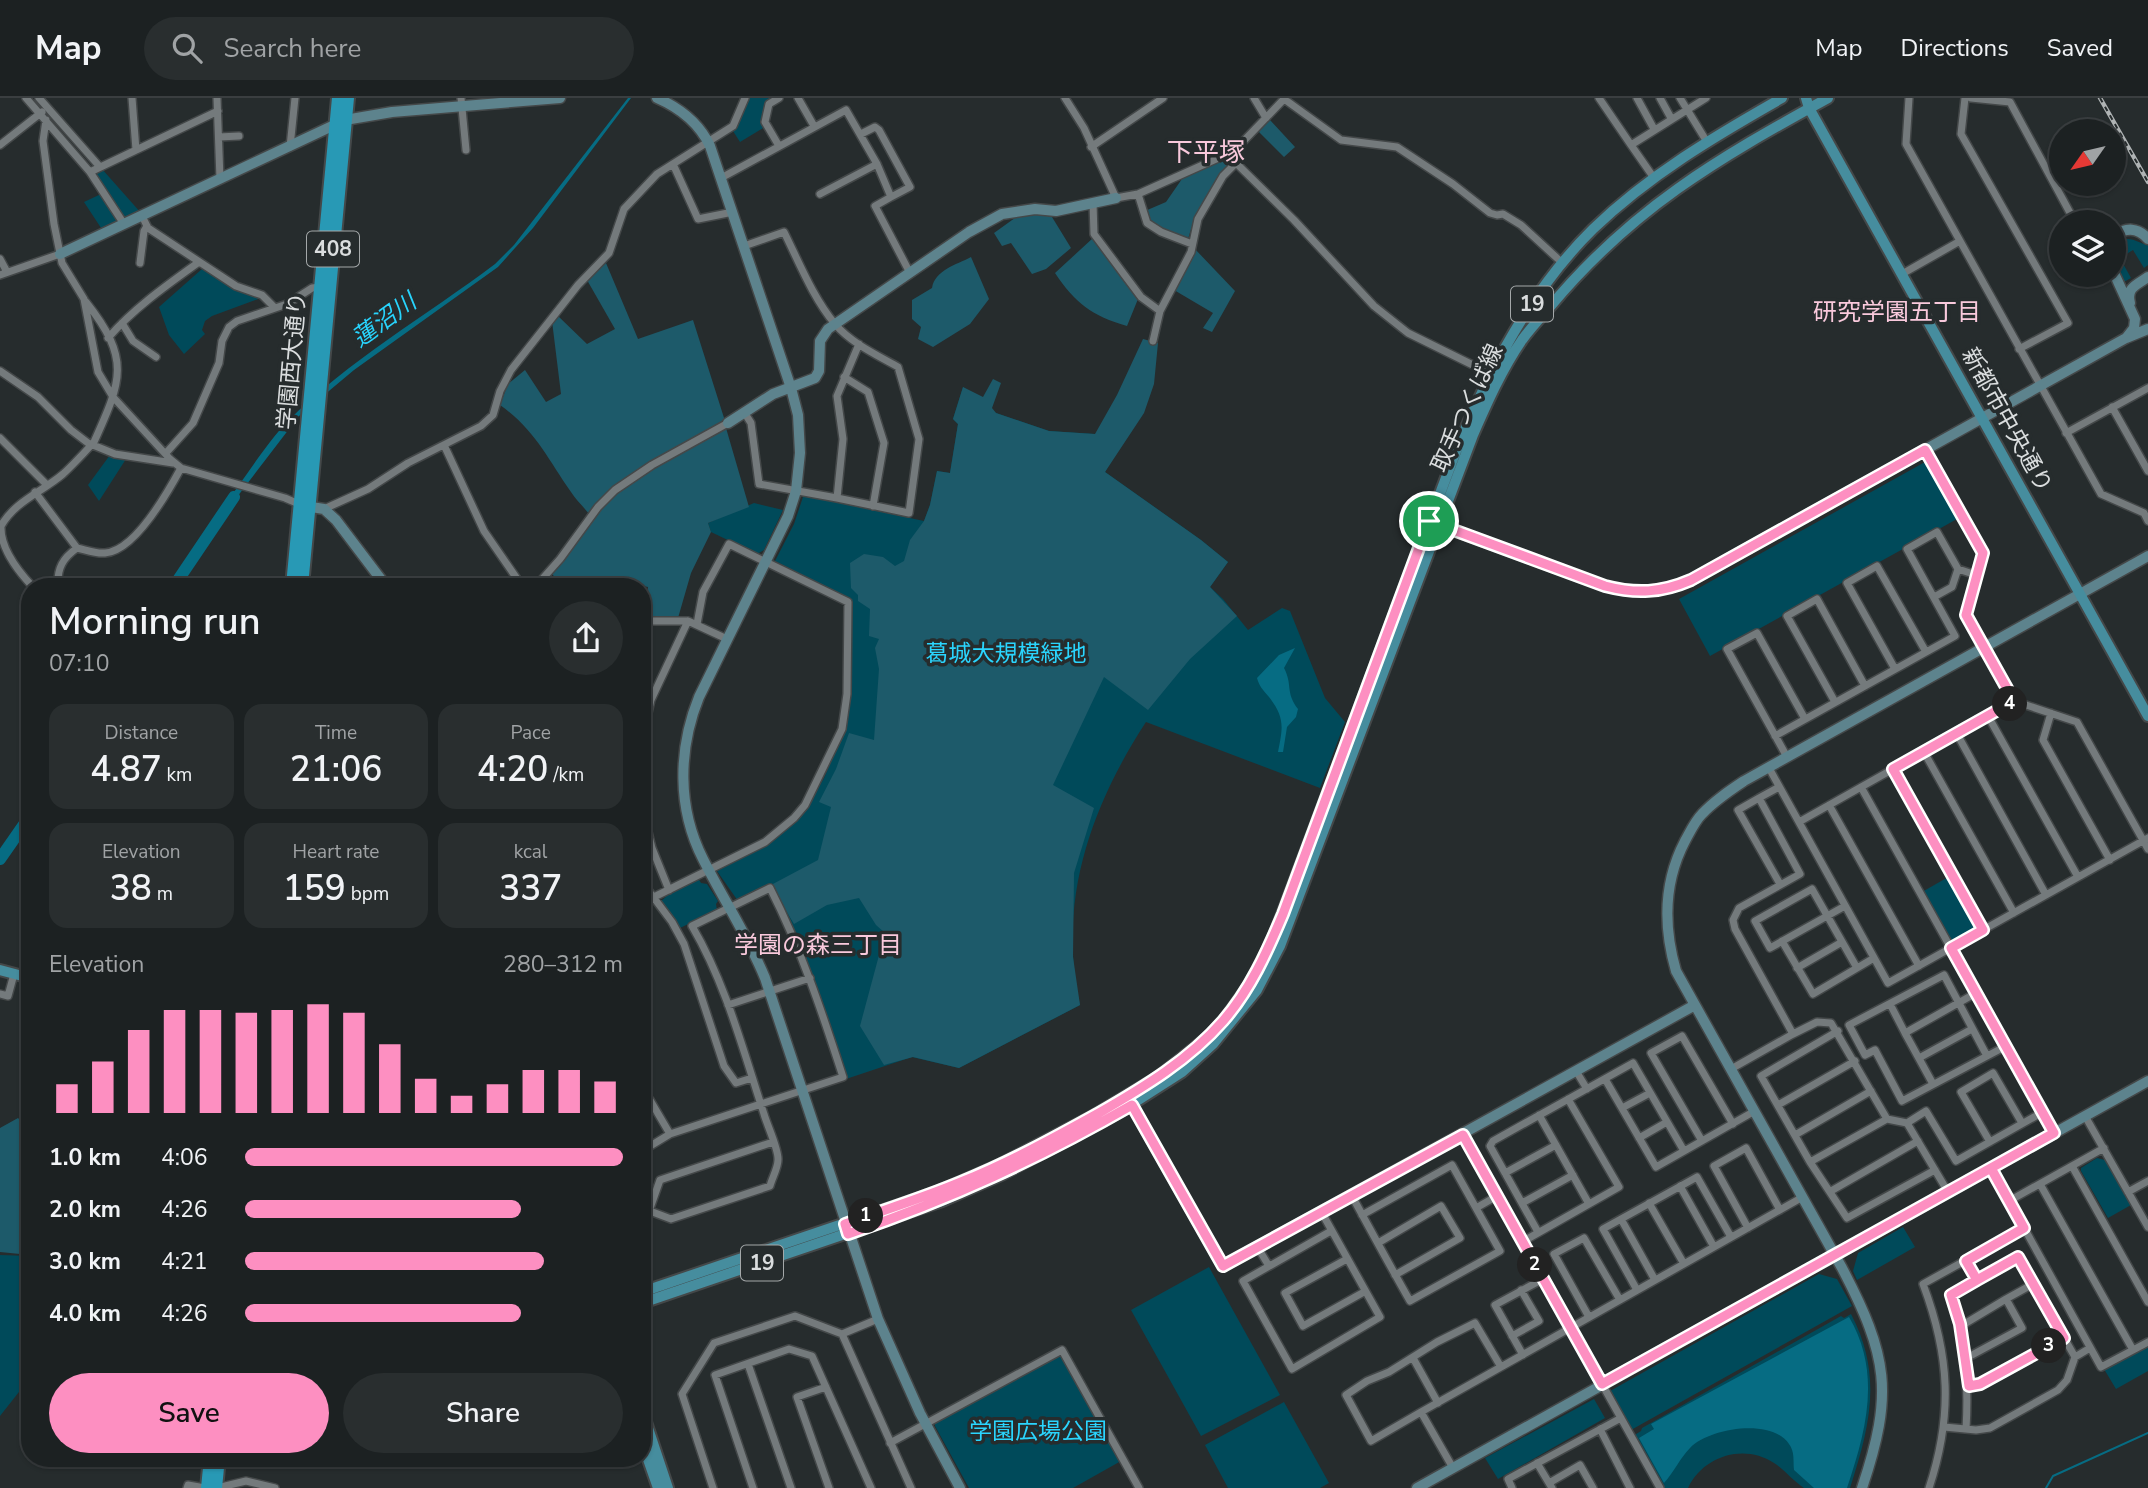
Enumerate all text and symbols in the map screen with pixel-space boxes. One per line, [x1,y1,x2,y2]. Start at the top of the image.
search box [144,17,634,80]
text: Map [35,26,102,71]
icon: search [168,29,206,67]
text: Search here [224,31,361,66]
text: Map [1815,32,1862,64]
text: Directions [1900,32,2009,64]
text: Saved [2047,32,2113,64]
north arrow [2049,119,2126,196]
map controls [2049,119,2126,287]
district label: 下平塚 [1167,135,1245,170]
button: layers [2049,210,2126,287]
road number: 408 [307,232,359,266]
water label: 蓮沼川 [345,284,425,354]
road number: 19 [1511,286,1553,322]
street label: 学園西大通り [271,291,313,431]
district label: 研究学園五丁目 [1813,296,1981,328]
street label: 取手つくば線 [1424,339,1510,477]
street label: 新都市中央通り [1954,342,2060,498]
pin [1399,491,1459,551]
icon: arrive [1410,502,1448,540]
text: Morning run [49,596,261,647]
button: share [549,601,623,675]
park label: 葛城大規模緑地 [926,638,1087,669]
text: 07:10 [49,648,109,679]
pin: 4 [1993,686,2028,722]
text: 4 [2004,690,2015,716]
text: Distance [104,720,178,746]
text: Time [315,720,357,746]
text: Pace [510,720,551,746]
text: 4.87 [90,746,162,793]
text: 21:06 [290,746,382,793]
text: 4:20 [477,746,548,793]
text: km [162,762,192,788]
text: /km [548,762,584,788]
text: Elevation [102,839,181,865]
text: Heart rate [293,839,379,865]
text: kcal [514,839,548,865]
text: 38 [110,865,152,912]
text: 159 [283,865,346,912]
text: 337 [499,865,562,912]
text: m [152,881,173,907]
text: bpm [346,881,389,907]
district label: 学園の森三丁目 [734,929,902,961]
text: Elevation [49,949,144,980]
text: 280–312 m [503,949,623,980]
text: 1.0 km [49,1142,121,1173]
text: 4:06 [161,1142,208,1173]
text: 2.0 km [49,1194,121,1225]
text: 4:26 [161,1194,208,1225]
pin: 1 [848,1198,884,1234]
text: 1 [860,1202,871,1228]
text: 3.0 km [49,1246,121,1277]
text: 4:21 [161,1246,208,1277]
road number: 19 [741,1246,783,1280]
pin: 2 [1518,1248,1552,1282]
text: 2 [1529,1251,1540,1277]
text: 4.0 km [49,1298,121,1329]
text: 4:26 [161,1298,208,1329]
pin: 3 [2032,1328,2066,1364]
text: 3 [2043,1332,2054,1358]
button: Save [49,1373,329,1453]
button: Share [343,1373,623,1453]
park label: 学園広場公園 [969,1416,1107,1447]

